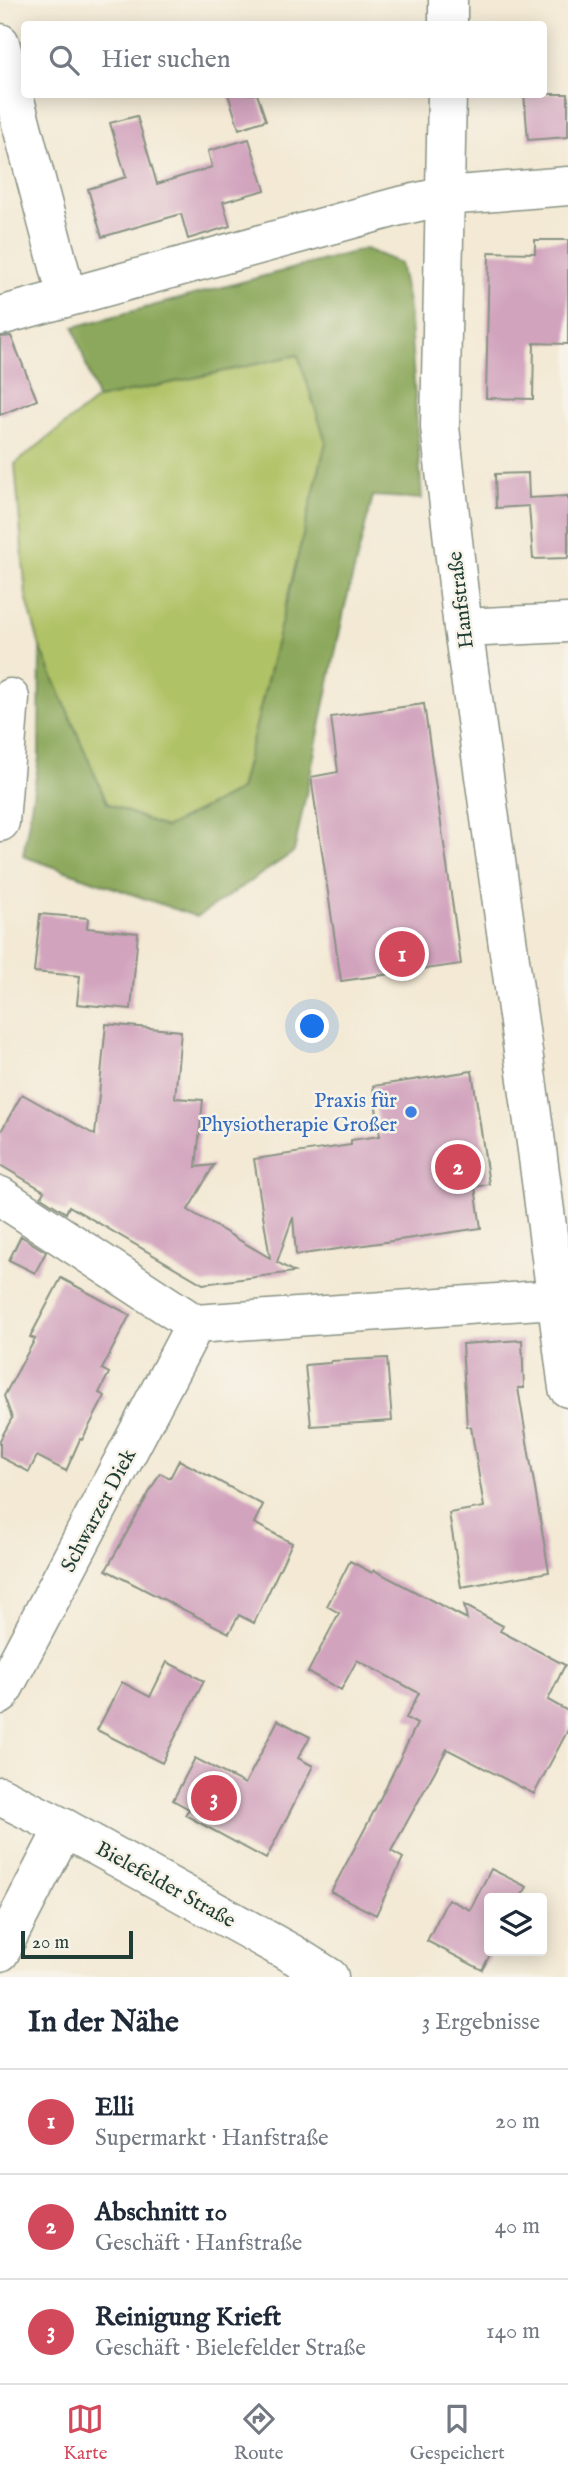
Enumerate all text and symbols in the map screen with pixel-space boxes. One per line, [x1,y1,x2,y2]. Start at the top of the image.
search box [21,21,547,98]
icon: search [45,41,83,79]
text: Hier suchen [101,43,231,76]
street label: Hanfstraße [442,549,481,650]
pin: 1 [379,928,425,980]
your location [295,1009,329,1043]
place label: Praxis für Physiotherapie Großer [200,1088,397,1139]
marker: Praxis für Physiotherapie Großer [403,1104,419,1120]
pin: 2 [435,1141,481,1193]
street label: Schwarzer Diek [55,1444,144,1577]
pin: 3 [191,1772,237,1824]
street label: Bielefelder Straße [91,1836,240,1935]
map controls [484,1893,547,1956]
button: layers [484,1893,547,1956]
scale bar [21,1928,133,1960]
text: 20 m [32,1931,69,1955]
text: In der Nähe [28,2004,179,2042]
text: 3 Ergebnisse [422,2008,540,2037]
text: Elli [95,2091,134,2124]
text: 1 [47,2107,55,2136]
text: 20 m [495,2107,540,2136]
text: Supermarkt · Hanfstraße [95,2124,329,2153]
text: Abschnitt 10 [95,2196,227,2229]
text: 2 [46,2212,56,2241]
text: 40 m [495,2212,540,2241]
text: Geschäft · Hanfstraße [95,2229,302,2258]
text: Reinigung Krieft [95,2301,281,2334]
text: 3 [47,2317,55,2346]
text: 140 m [486,2317,540,2346]
text: Geschäft · Bielefelder Straße [95,2334,366,2363]
tab: Karte [63,2400,107,2466]
tab: Route [234,2400,283,2466]
tab: Gespeichert [410,2400,505,2466]

